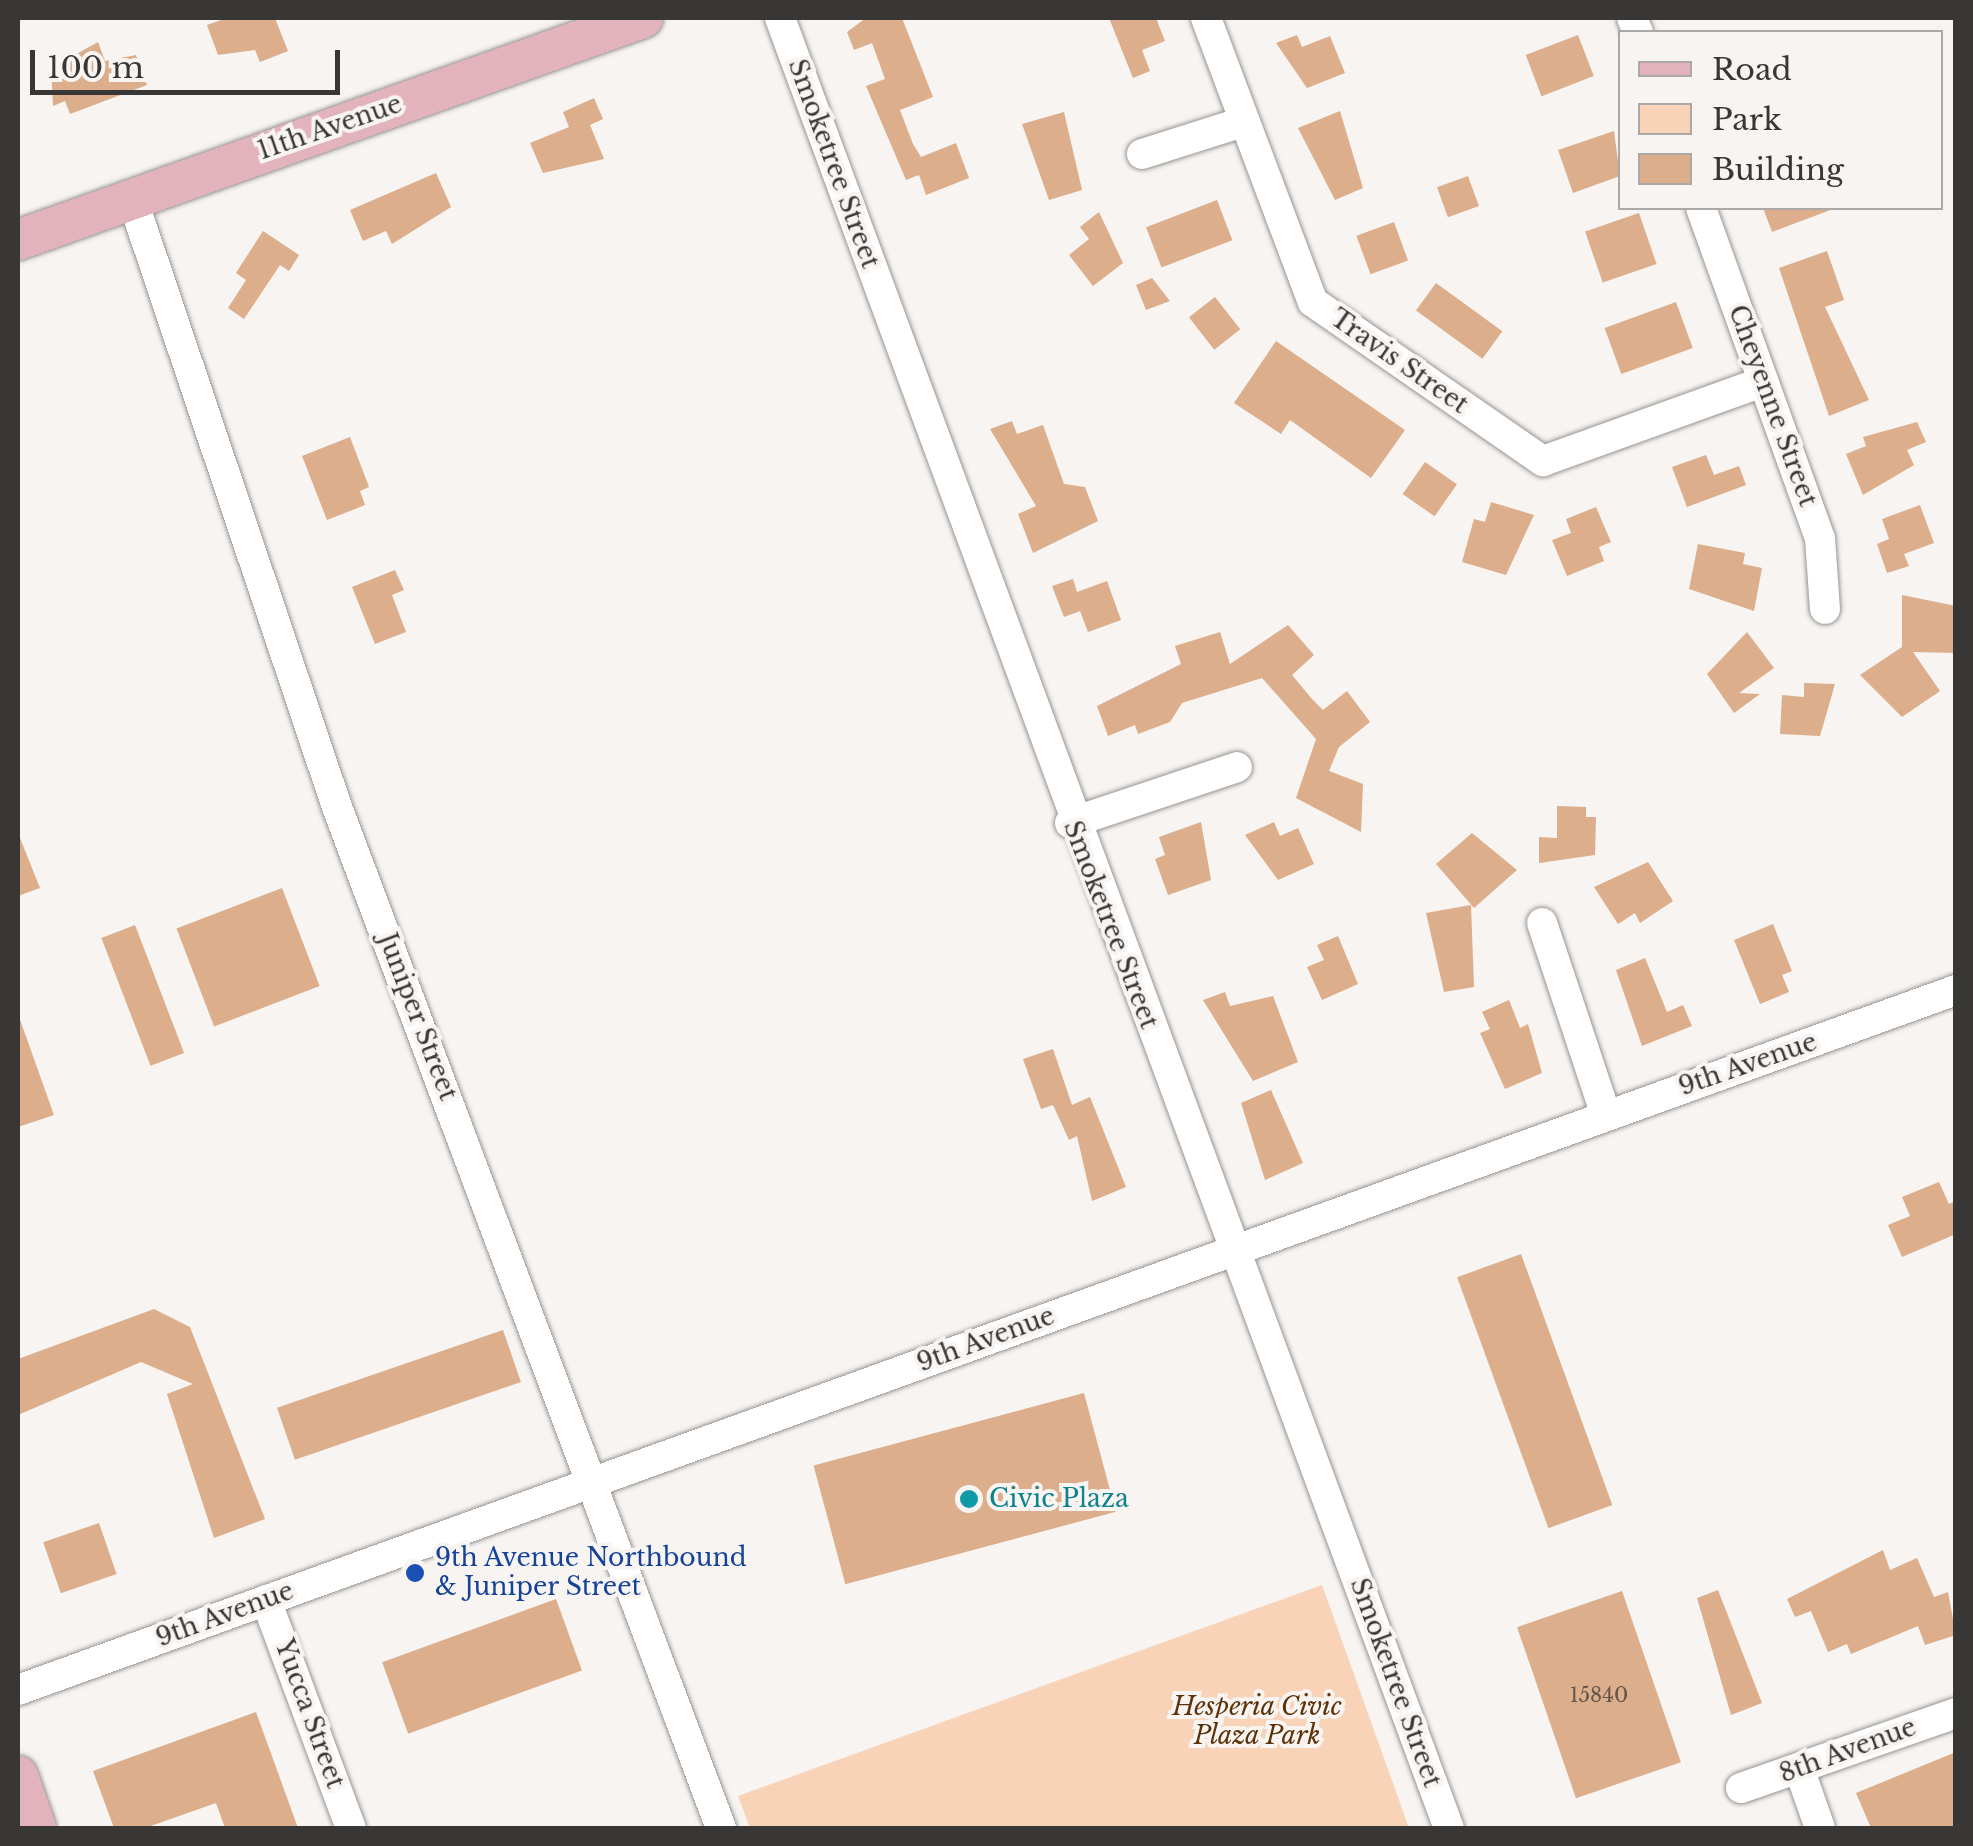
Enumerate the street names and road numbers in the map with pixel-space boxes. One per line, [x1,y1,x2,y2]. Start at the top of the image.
street label: Smoketree Street [781,55,885,273]
street label: 11th Avenue [254,89,406,167]
street label: Cheyenne Street [1722,301,1822,511]
street label: Travis Street [1324,304,1474,420]
street label: Smoketree Street [1057,817,1163,1033]
street label: Juniper Street [371,929,463,1105]
street label: 9th Avenue [1675,1027,1821,1103]
street label: 9th Avenue [913,1301,1059,1379]
street label: Smoketree Street [1343,1574,1447,1792]
street label: 9th Avenue [152,1576,298,1654]
street label: Yucca Street [268,1635,350,1793]
street label: 8th Avenue [1775,1712,1921,1790]

